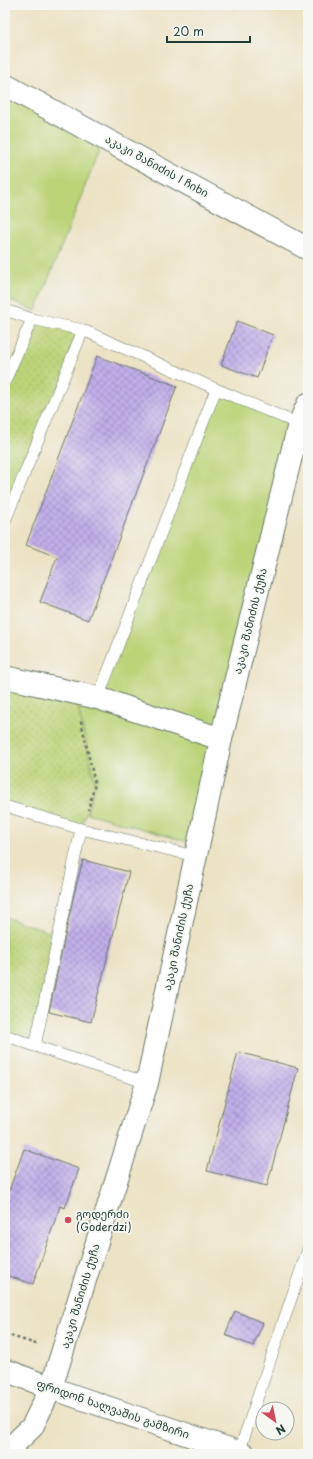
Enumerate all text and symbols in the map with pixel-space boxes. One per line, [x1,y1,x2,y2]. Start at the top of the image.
scale bar [167,18,250,44]
text: 20 m [173,22,204,40]
street label: აკაკი შანიძის I ჩიხი [102,130,212,201]
street label: აკაკი შანიძის ქუჩა [228,566,271,676]
street label: აკაკი შანიძის ქუჩა [158,882,197,992]
place label: გოდერძი (Goderdzi) [76,1205,132,1235]
marker: გოდერძი (Goderdzi) [63,1215,73,1225]
street label: აკაკი შანიძის ქუჩა [55,1241,104,1350]
street label: ფრიდონ ხალვაშის გამზირი [34,1374,192,1443]
north arrow [255,1401,295,1441]
text: N [272,1420,289,1439]

